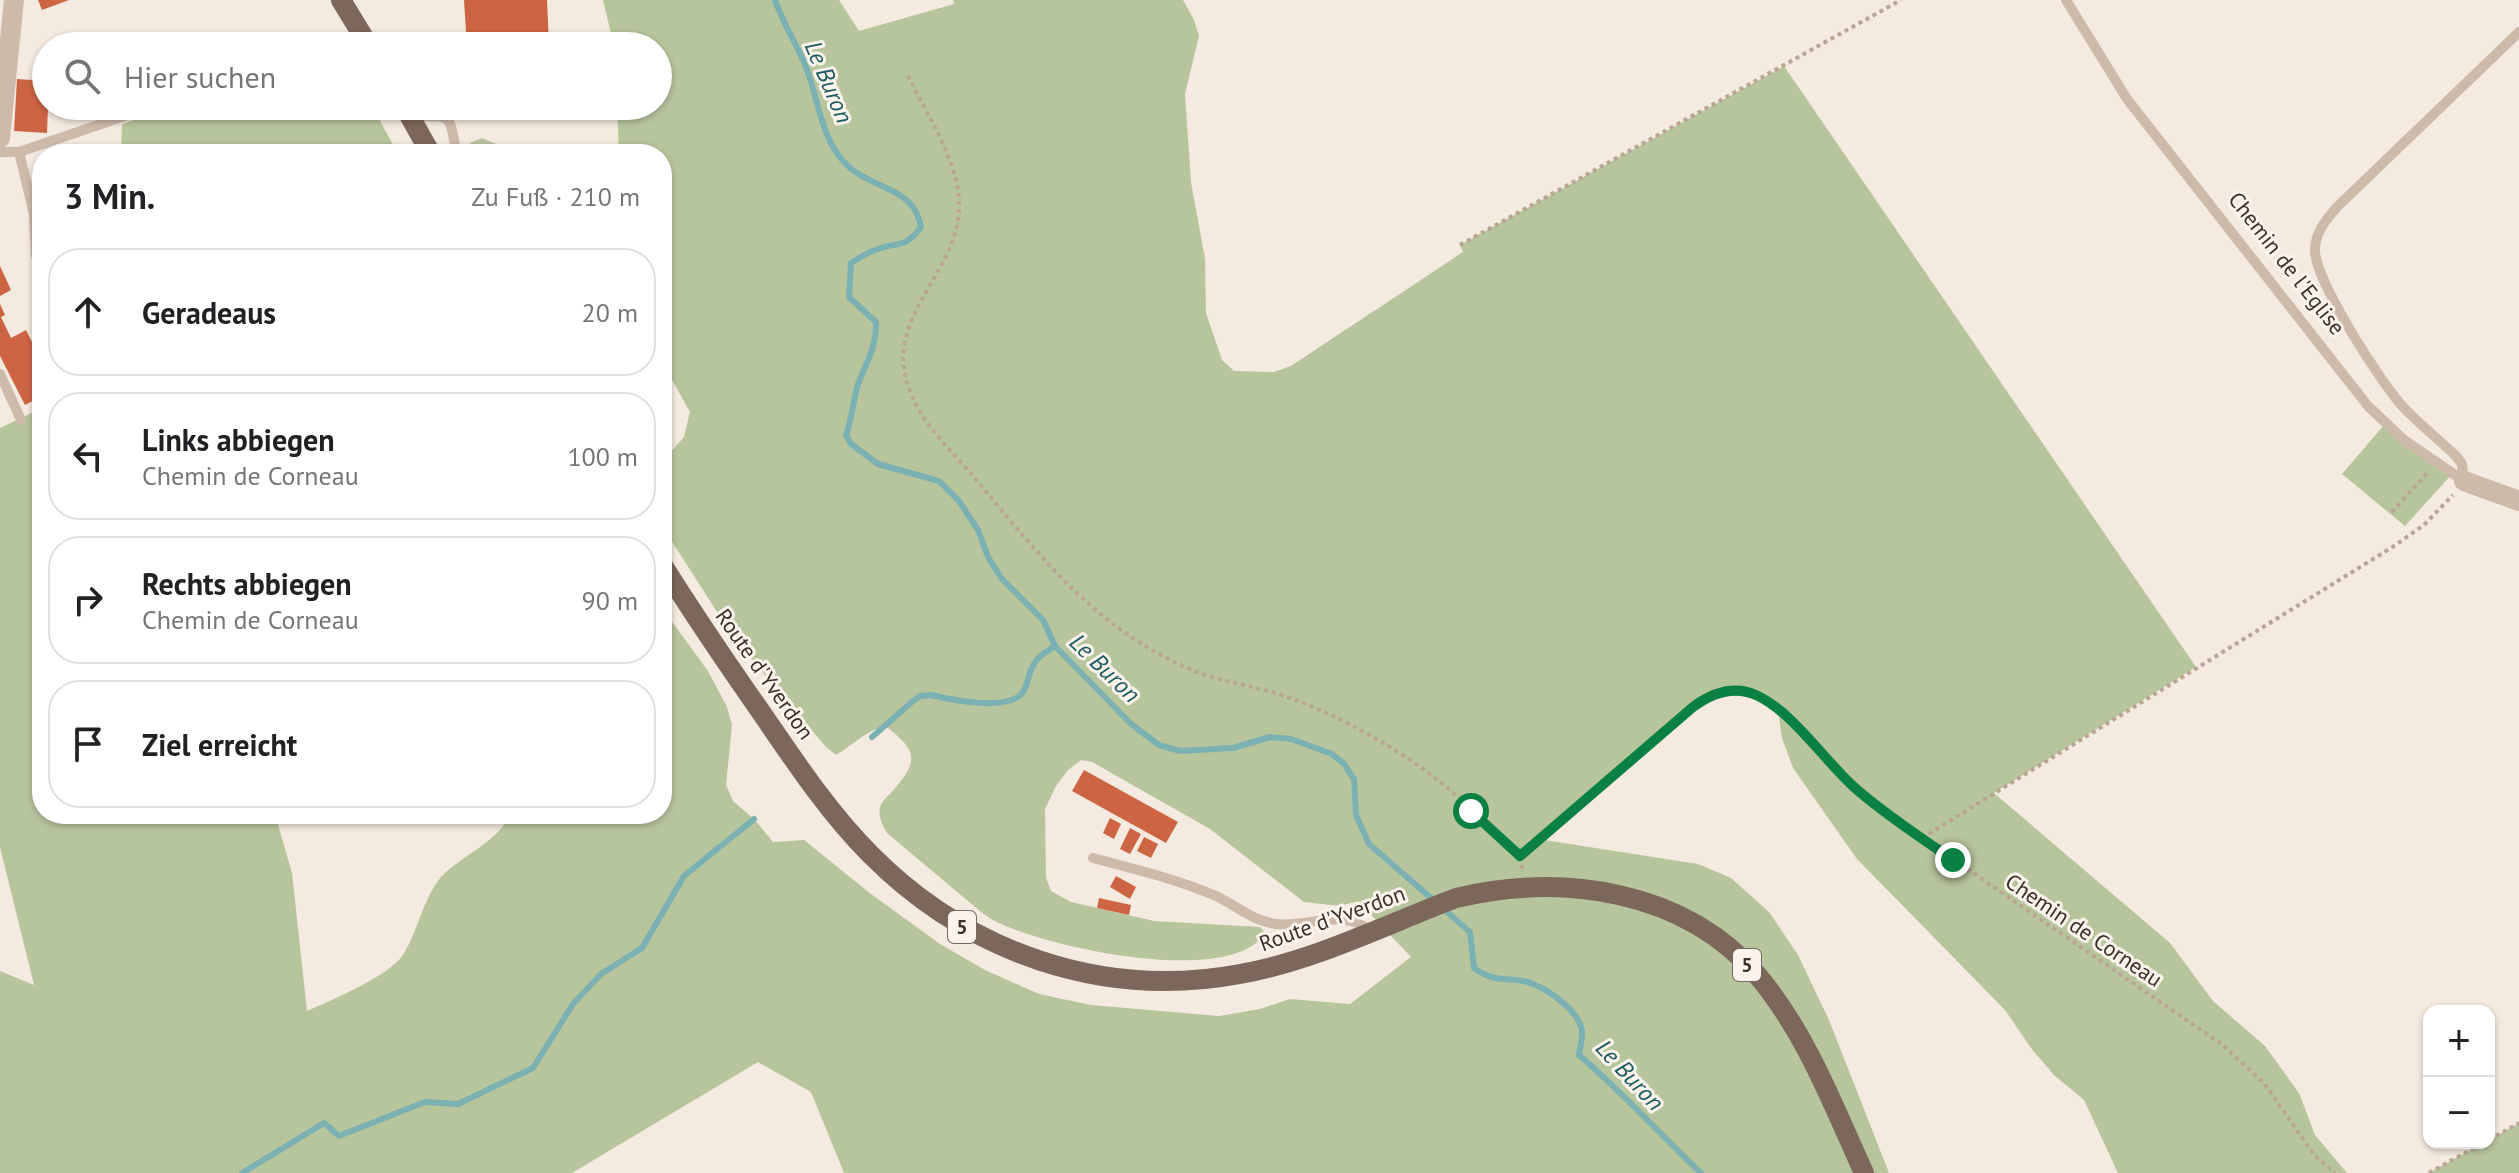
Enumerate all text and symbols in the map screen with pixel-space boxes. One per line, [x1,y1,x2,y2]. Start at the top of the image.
search box [32,32,672,120]
water label: Le Buron [798,36,860,128]
icon: search [60,54,104,98]
text: Hier suchen [124,57,276,96]
text: 3 Min. [64,174,155,218]
text: Zu Fuß · 210 m [471,180,640,213]
street label: Chemin de l'Eglise [2222,186,2352,340]
icon: ahead [66,290,110,334]
text: Geradeaus [142,293,276,332]
text: 20 m [582,296,638,329]
text: Links abbiegen [142,420,335,459]
icon: left [66,434,110,478]
text: 100 m [567,440,638,473]
text: Chemin de Corneau [142,459,359,492]
text: Rechts abbiegen [142,564,352,603]
icon: right [66,578,110,622]
text: 90 m [582,584,638,617]
text: Chemin de Corneau [142,603,359,636]
street label: Route d'Yverdon [710,603,820,745]
water label: Le Buron [1063,627,1147,709]
icon: arrive [66,722,110,766]
text: Ziel erreicht [142,725,297,764]
route start [1453,793,1489,829]
route end [1935,842,1971,878]
street label: Chemin de Corneau [2000,867,2168,993]
street label: Route d'Yverdon [1255,879,1409,957]
road number: 5 [948,911,976,943]
road number: 5 [1733,949,1761,981]
map controls [2423,1005,2495,1149]
button: + [2423,1005,2495,1077]
water label: Le Buron [1589,1033,1671,1117]
button: − [2423,1077,2495,1149]

